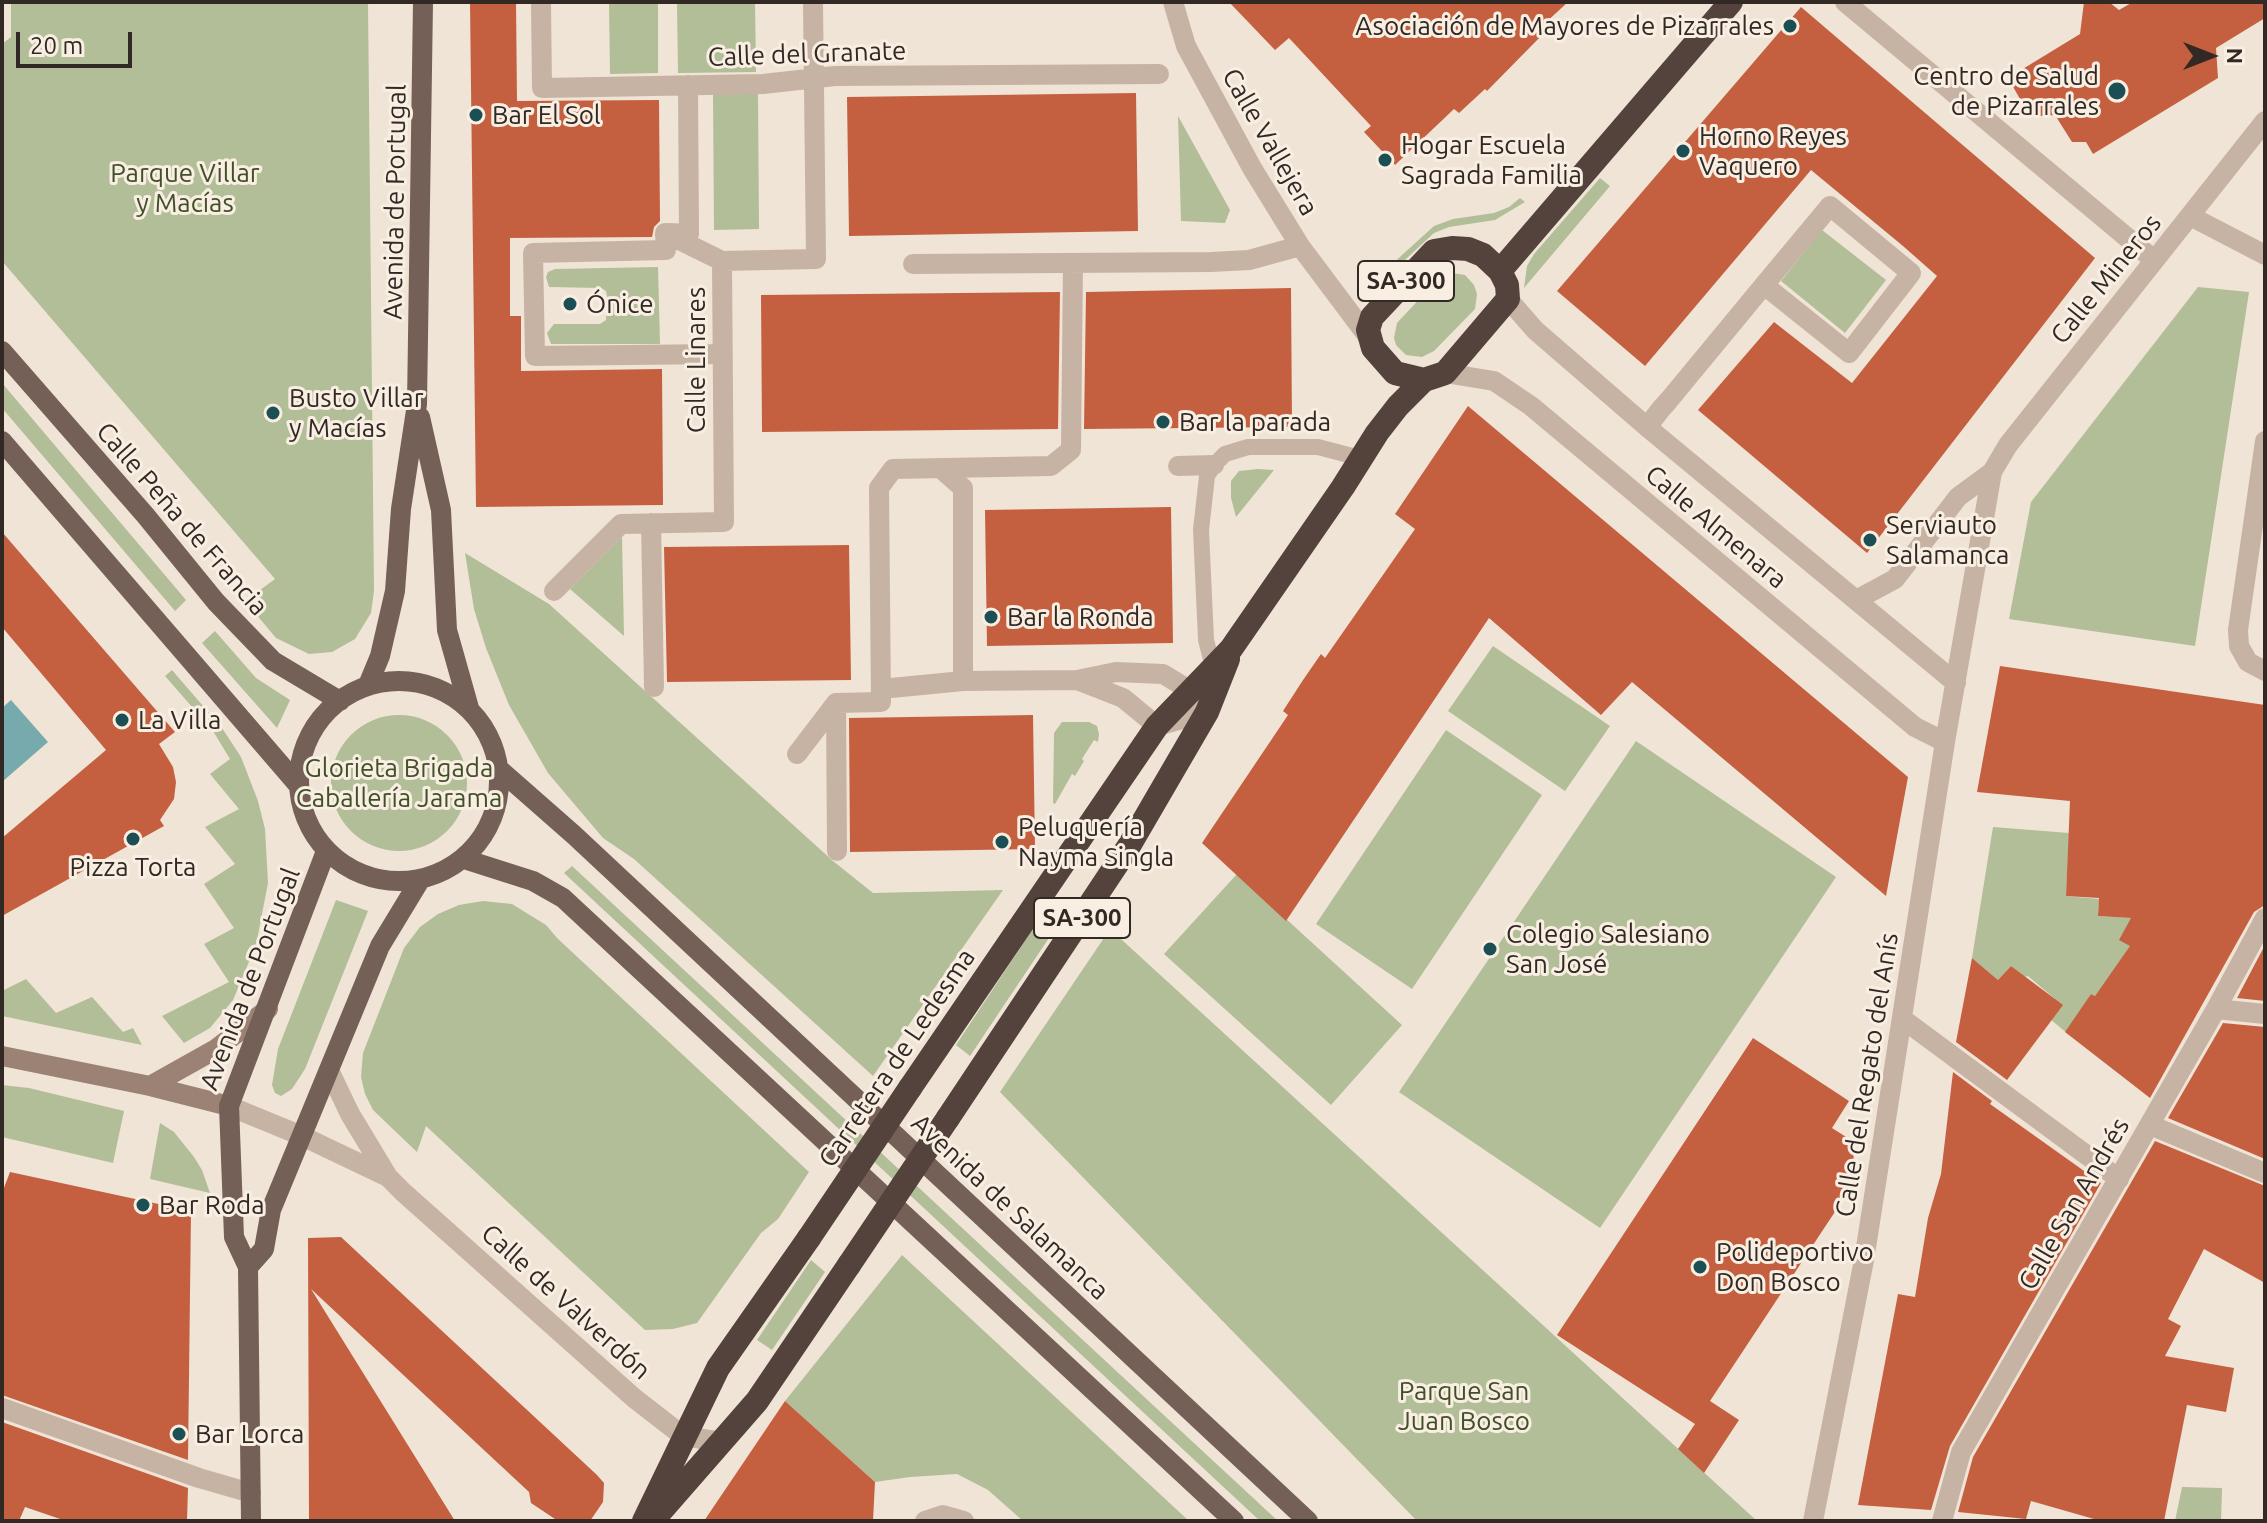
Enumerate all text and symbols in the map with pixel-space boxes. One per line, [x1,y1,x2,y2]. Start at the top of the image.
place label: Asociación de Mayores de Pizarrales [1355,10,1774,42]
scale bar [20,16,136,66]
north arrow [2171,16,2251,96]
marker: Asociación de Mayores de Pizarrales [1781,17,1799,35]
text: 20 m [30,32,83,59]
street label: Calle del Granate [707,35,907,73]
text: N [2223,48,2248,64]
place label: Centro de Salud de Pizarrales [1913,60,2099,122]
street label: Calle Vallejera [1215,63,1325,221]
marker: Centro de Salud de Pizarrales [2106,80,2128,102]
street label: Avenida de Portugal [377,84,413,320]
place label: Bar El Sol [492,99,601,131]
marker: Bar El Sol [467,106,485,124]
place label: Horno Reyes Vaquero [1699,120,1847,182]
place label: Hogar Escuela Sagrada Familia [1401,129,1582,190]
marker: Horno Reyes Vaquero [1674,142,1692,160]
marker: Hogar Escuela Sagrada Familia [1376,151,1394,169]
park label: Parque Villar y Macías [110,157,260,218]
street label: Calle Mineros [2044,208,2168,350]
road number: SA-300 [1358,261,1454,301]
street label: Calle Linares [680,287,712,433]
place label: Ónice [586,288,654,320]
marker: Ónice [561,295,579,313]
place label: Busto Villar y Macías [289,382,424,444]
marker: Busto Villar y Macías [264,404,282,422]
place label: Bar la parada [1179,406,1331,438]
marker: Bar la parada [1154,413,1172,431]
street label: Calle Peña de Francia [90,416,274,622]
street label: Calle Almenara [1639,459,1793,595]
place label: Serviauto Salamanca [1886,509,2009,570]
marker: Serviauto Salamanca [1861,531,1879,549]
place label: Bar la Ronda [1007,601,1154,633]
marker: Bar la Ronda [982,608,1000,626]
place label: La Villa [138,704,221,736]
marker: La Villa [113,711,131,729]
park label: Glorieta Brigada Caballería Jarama [296,752,502,814]
place label: Peluquería Nayma Singla [1018,811,1174,872]
marker: Pizza Torta [124,830,142,848]
marker: Peluquería Nayma Singla [993,833,1011,851]
place label: Pizza Torta [70,851,196,883]
street label: Avenida de Portugal [193,864,307,1094]
road number: SA-300 [1034,898,1130,938]
place label: Colegio Salesiano San José [1506,918,1710,980]
street label: Calle del Regato del Anís [1829,931,1905,1219]
marker: Colegio Salesiano San José [1481,940,1499,958]
street label: Carretera de Ledesma [812,943,982,1173]
street label: Avenida de Salamanca [905,1108,1115,1306]
street label: Calle San Andrés [2012,1112,2136,1296]
place label: Bar Roda [159,1189,265,1221]
marker: Bar Roda [134,1196,152,1214]
street label: Calle de Valverdón [475,1218,657,1386]
place label: Polideportivo Don Bosco [1716,1236,1874,1298]
marker: Polideportivo Don Bosco [1691,1258,1709,1276]
park label: Parque San Juan Bosco [1398,1375,1530,1436]
place label: Bar Lorca [195,1418,304,1450]
marker: Bar Lorca [170,1425,188,1443]

